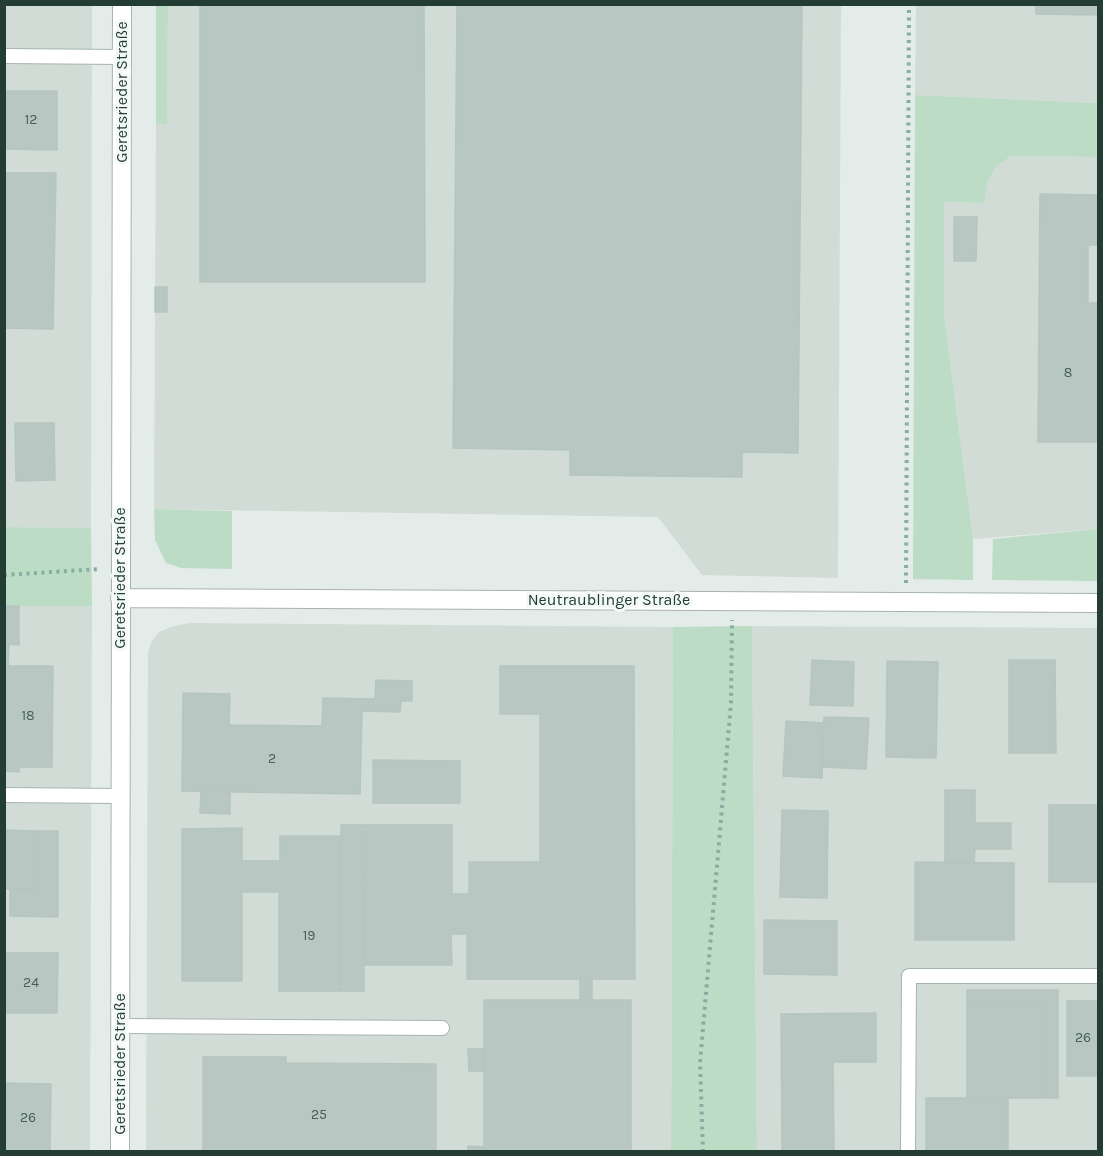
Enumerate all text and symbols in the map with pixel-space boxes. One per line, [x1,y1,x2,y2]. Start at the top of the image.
street label: Geretsrieder Straße [112,21,132,163]
house number: 12 [25,112,37,128]
house number: 8 [1064,365,1072,381]
street label: Geretsrieder Straße [110,507,130,649]
street label: Neutraublinger Straße [528,590,690,610]
house number: 18 [21,708,35,724]
house number: 2 [268,751,276,767]
house number: 19 [303,928,315,944]
house number: 24 [23,975,39,991]
street label: Geretsrieder Straße [110,993,130,1135]
house number: 26 [1075,1030,1091,1046]
house number: 25 [311,1107,327,1123]
house number: 26 [20,1110,36,1126]

